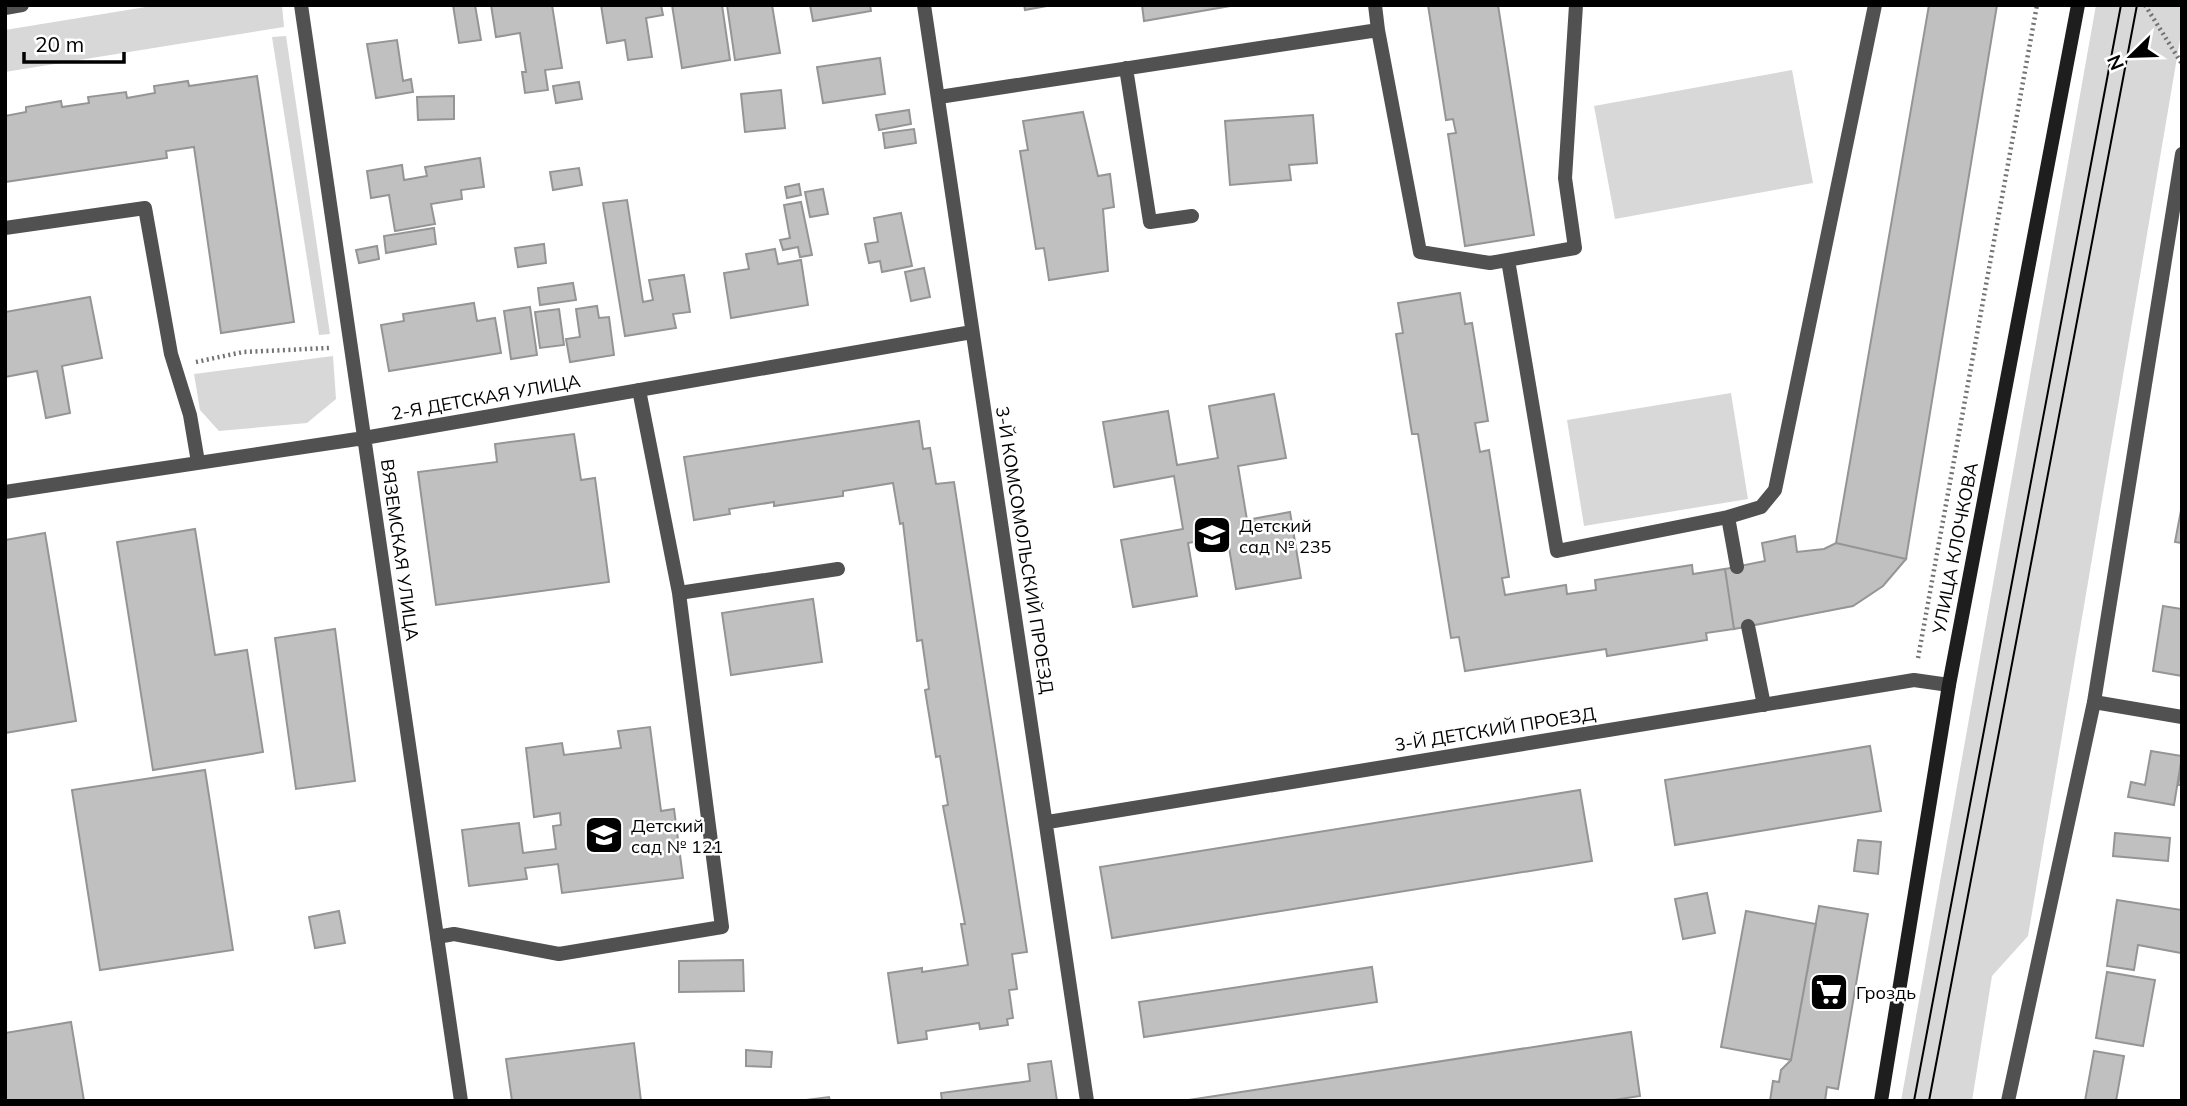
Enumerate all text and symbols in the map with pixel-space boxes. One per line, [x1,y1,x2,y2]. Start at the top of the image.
scale bar [24,21,124,65]
north arrow [2096,21,2166,91]
text: 20 m [35,31,84,57]
text: N [2102,51,2129,74]
street label: 2-Я ДЕТСКАЯ УЛИЦА [390,369,582,425]
street label: 3-Й КОМСОМОЛЬСКИЙ ПРОЕЗД [991,405,1059,696]
street label: ВЯЗЕМСКАЯ УЛИЦА [376,458,424,642]
street label: УЛИЦА КЛОЧКОВА [1927,460,1983,637]
school or university icon: Детский сад № 235 [1191,514,1233,556]
place label: Детский сад № 235 [1239,514,1332,558]
street label: 3-Й ДЕТСКИЙ ПРОЕЗД [1393,702,1598,756]
school or university icon: Детский сад № 121 [583,814,625,856]
place label: Детский сад № 121 [631,814,723,858]
supermarket icon: Гроздь [1808,971,1850,1013]
place label: Гроздь [1856,981,1916,1004]

